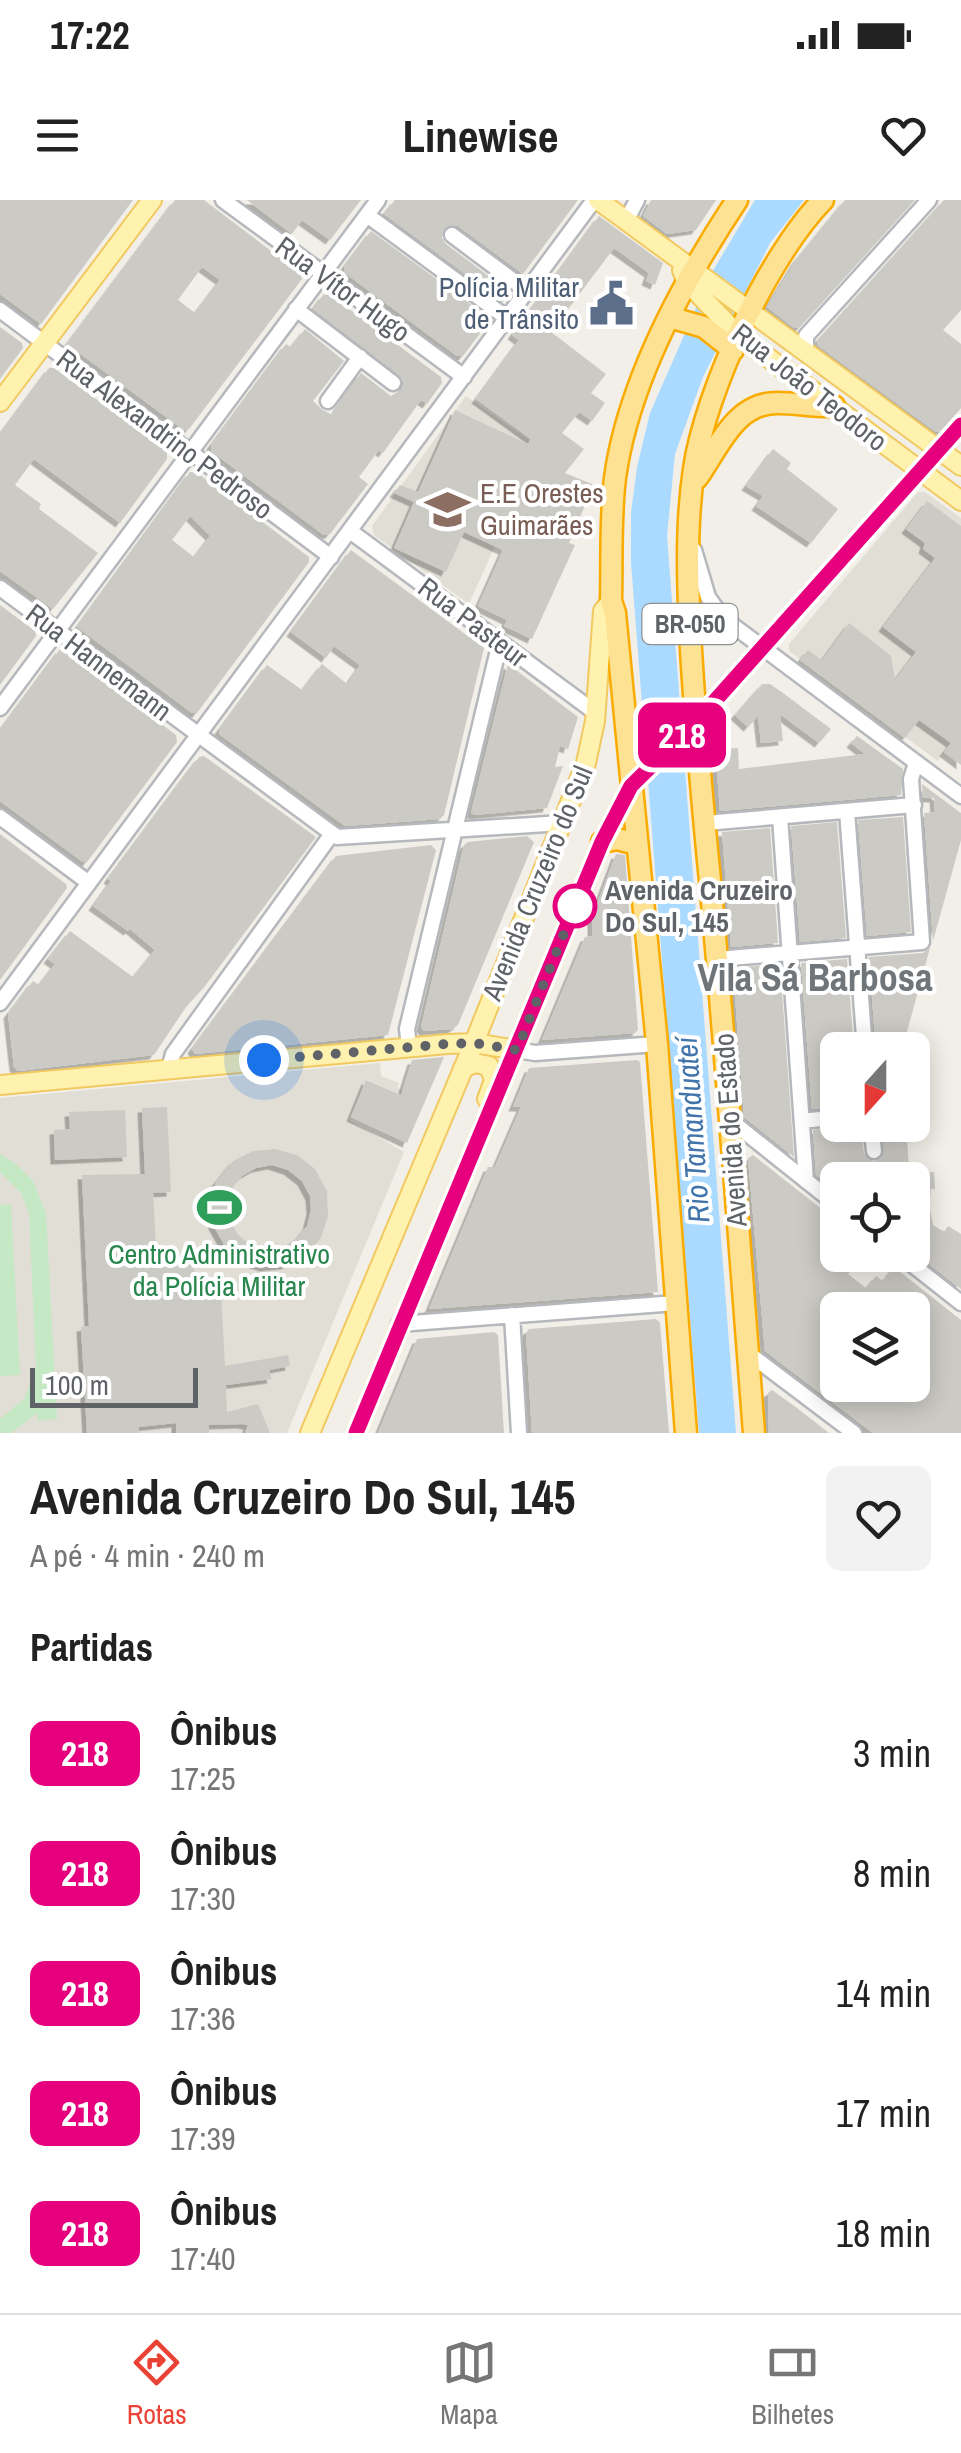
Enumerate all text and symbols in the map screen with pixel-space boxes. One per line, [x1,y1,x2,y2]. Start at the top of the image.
text: 17:22 [50,10,130,61]
text: Linewise [403,105,558,166]
icon: menu [30,108,85,163]
icon: heart [876,108,931,163]
street label: Rua Vítor Hugo [268,227,418,351]
place label: Polícia Militar de Trânsito [439,268,579,338]
public building icon: Polícia Militar de Trânsito [588,279,636,327]
street label: Rua João Teodoro [725,314,895,460]
street label: Rua Alexandrino Pedroso [49,340,281,528]
place label: E.E Orestes Guimarães [480,474,604,544]
school or university icon: E.E Orestes Guimarães [423,485,471,533]
street label: Rua Pasteur [411,568,536,676]
street label: Rua Hannemann [18,595,180,729]
road number: BR-050 [642,604,738,644]
line badge: 218 [624,702,740,768]
text: 218 [658,712,706,759]
street label: Avenida Cruzeiro do Sul [472,760,601,1007]
place label: Avenida Cruzeiro Do Sul, 145 [605,871,793,941]
marker: Avenida Cruzeiro Do Sul, 145 [554,885,596,927]
district label: Vila Sá Barbosa [697,952,933,1003]
street label: Avenida do Estado [704,1032,756,1229]
north arrow [820,1032,930,1142]
map controls [820,1032,930,1402]
water label: Rio Tamanduateí [665,1034,718,1224]
your location [239,1035,289,1085]
button: locate [820,1162,930,1272]
sports icon: Centro Administrativo da Polícia Militar [195,1184,243,1232]
place label: Centro Administrativo da Polícia Militar [108,1235,330,1305]
button: layers [820,1292,930,1402]
scale bar [30,1363,198,1408]
text: 100 m [45,1366,109,1404]
text: Avenida Cruzeiro Do Sul, 145 [30,1464,575,1529]
button: heart [826,1466,931,1571]
text: A pé · 4 min · 240 m [30,1534,265,1577]
text: Partidas [30,1622,153,1673]
text: Ônibus [170,1706,277,1757]
text: 3 min [853,1728,931,1779]
text: 218 [61,1730,109,1777]
text: 17:25 [170,1757,236,1800]
text: Ônibus [170,1826,277,1877]
text: 8 min [853,1848,931,1899]
text: 218 [61,1850,109,1897]
text: 17:30 [170,1877,236,1920]
text: Ônibus [170,1946,277,1997]
text: 14 min [836,1968,931,2019]
text: 218 [61,1970,109,2017]
text: 17:36 [170,1997,236,2040]
text: Ônibus [170,2066,277,2117]
text: 17 min [836,2088,931,2139]
text: 218 [61,2090,109,2137]
text: 17:39 [170,2117,236,2160]
text: Ônibus [170,2186,277,2237]
text: 18 min [836,2208,931,2259]
text: 218 [61,2210,109,2257]
text: 17:40 [170,2237,236,2280]
tab: Rotas [127,2335,187,2433]
tab: Mapa [440,2335,498,2433]
tab: Bilhetes [751,2335,834,2433]

